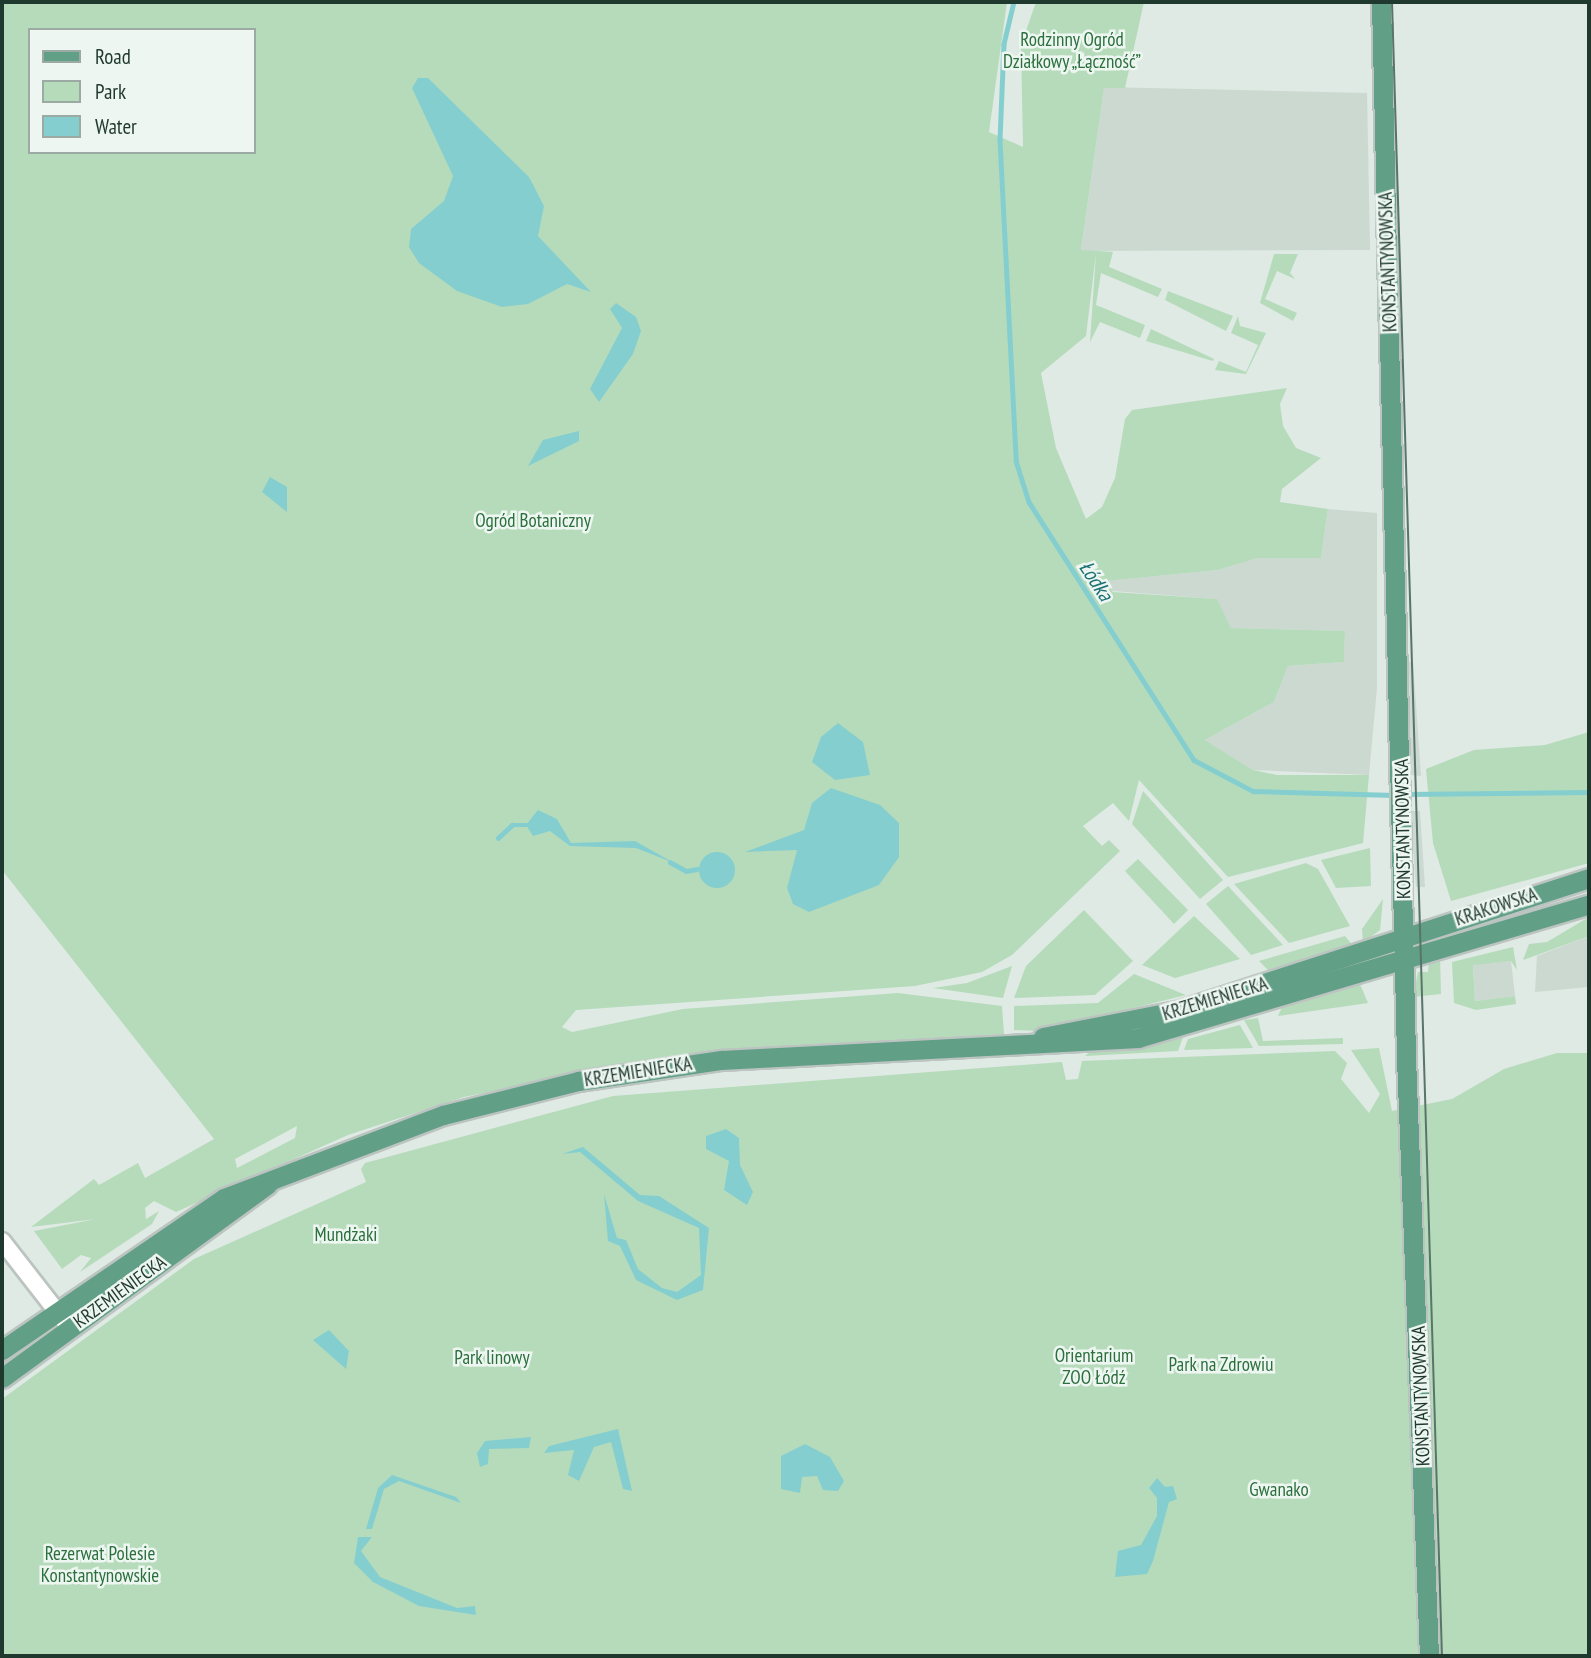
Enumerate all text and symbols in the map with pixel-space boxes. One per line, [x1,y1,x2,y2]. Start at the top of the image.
legend [28,28,256,154]
park label: Rodzinny Ogród Działkowy „Łączność” [1002,29,1142,73]
text: Road [95,43,131,70]
text: Park [95,78,126,105]
text: Water [95,113,137,140]
street label: KONSTANTYNOWSKA [1374,191,1402,333]
park label: Ogród Botaniczny [475,510,591,532]
water label: Łódka [1074,556,1118,606]
street label: KONSTANTYNOWSKA [1390,759,1416,899]
street label: KRAKOWSKA [1452,883,1540,931]
street label: KRZEMIENIECKA [1160,972,1270,1026]
street label: KRZEMIENIECKA [583,1052,693,1092]
park label: Mundżaki [315,1224,377,1246]
street label: KRZEMIENIECKA [69,1251,171,1333]
street label: KONSTANTYNOWSKA [1407,1325,1435,1467]
park label: Orientarium ZOO Łódź [1055,1345,1133,1389]
park label: Park linowy [454,1347,530,1369]
park label: Park na Zdrowiu [1168,1354,1274,1376]
park label: Gwanako [1249,1479,1309,1501]
park label: Rezerwat Polesie Konstantynowskie [41,1543,159,1587]

